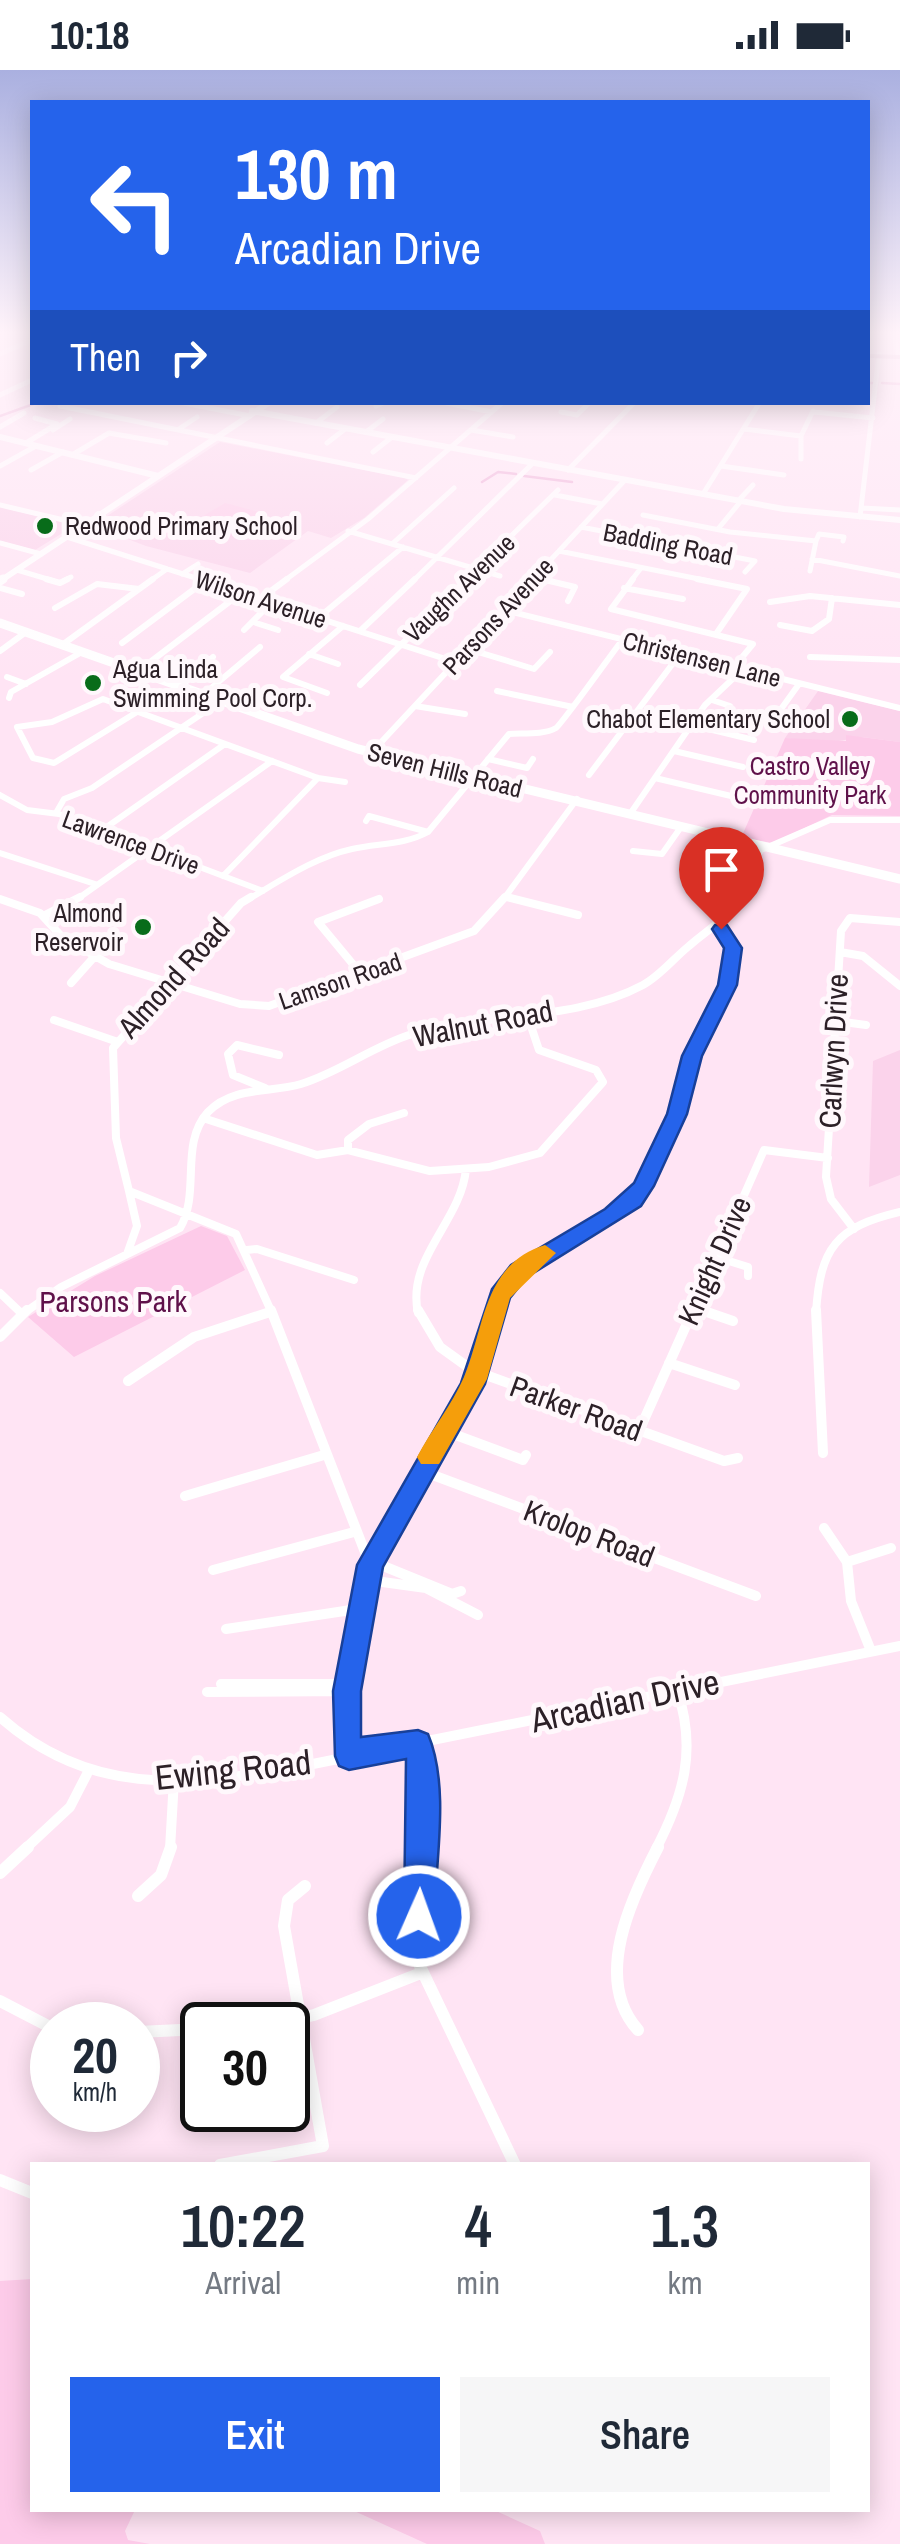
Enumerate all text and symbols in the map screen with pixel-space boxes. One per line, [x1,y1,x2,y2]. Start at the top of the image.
text: 10:18 [50,10,130,61]
text: 130 m [235,127,398,221]
icon: left [70,140,200,270]
text: Arcadian Drive [235,217,481,278]
icon: right [161,330,216,385]
text: Then [70,332,141,383]
place label: Redwood Primary School [65,509,297,543]
marker: Redwood Primary School [34,515,56,537]
street label: Badding Road [600,515,736,573]
street label: Vaughn Avenue [396,526,522,650]
street label: Parsons Avenue [435,550,561,682]
street label: Wilson Avenue [191,562,331,636]
street label: Christensen Lane [619,623,785,695]
place label: Agua Linda Swimming Pool Corp. [112,652,312,715]
marker: Agua Linda Swimming Pool Corp. [82,672,104,694]
place label: Chabot Elementary School [586,702,830,736]
marker: Chabot Elementary School [839,708,861,730]
street label: Seven Hills Road [364,734,526,806]
park label: Castro Valley Community Park [734,749,887,812]
street label: Lawrence Drive [58,801,204,883]
pin [679,827,764,930]
icon: arrive [694,842,749,897]
place label: Almond Reservoir [34,896,123,959]
street label: Almond Road [108,909,238,1047]
marker: Almond Reservoir [132,916,154,938]
street label: Lamson Road [274,944,406,1018]
street label: Carlwyn Drive [809,973,857,1129]
street label: Walnut Road [410,990,556,1056]
street label: Knight Drive [668,1190,760,1331]
park label: Parsons Park [39,1281,188,1321]
street label: Parker Road [505,1366,648,1450]
street label: Krolop Road [518,1490,660,1576]
street label: Arcadian Drive [525,1658,723,1744]
street label: Ewing Road [153,1738,313,1801]
position arrow [367,1864,471,1968]
speed limit sign: 30 [180,2002,310,2132]
text: 20 [72,2021,118,2089]
text: km/h [73,2075,117,2109]
text: 10:22 [181,2185,306,2266]
text: 4 [465,2185,492,2266]
text: 1.3 [651,2185,719,2266]
text: Arrival [205,2261,281,2304]
text: min [456,2261,500,2304]
text: km [668,2261,703,2304]
button: Exit [70,2377,440,2492]
button: Share [460,2377,830,2492]

